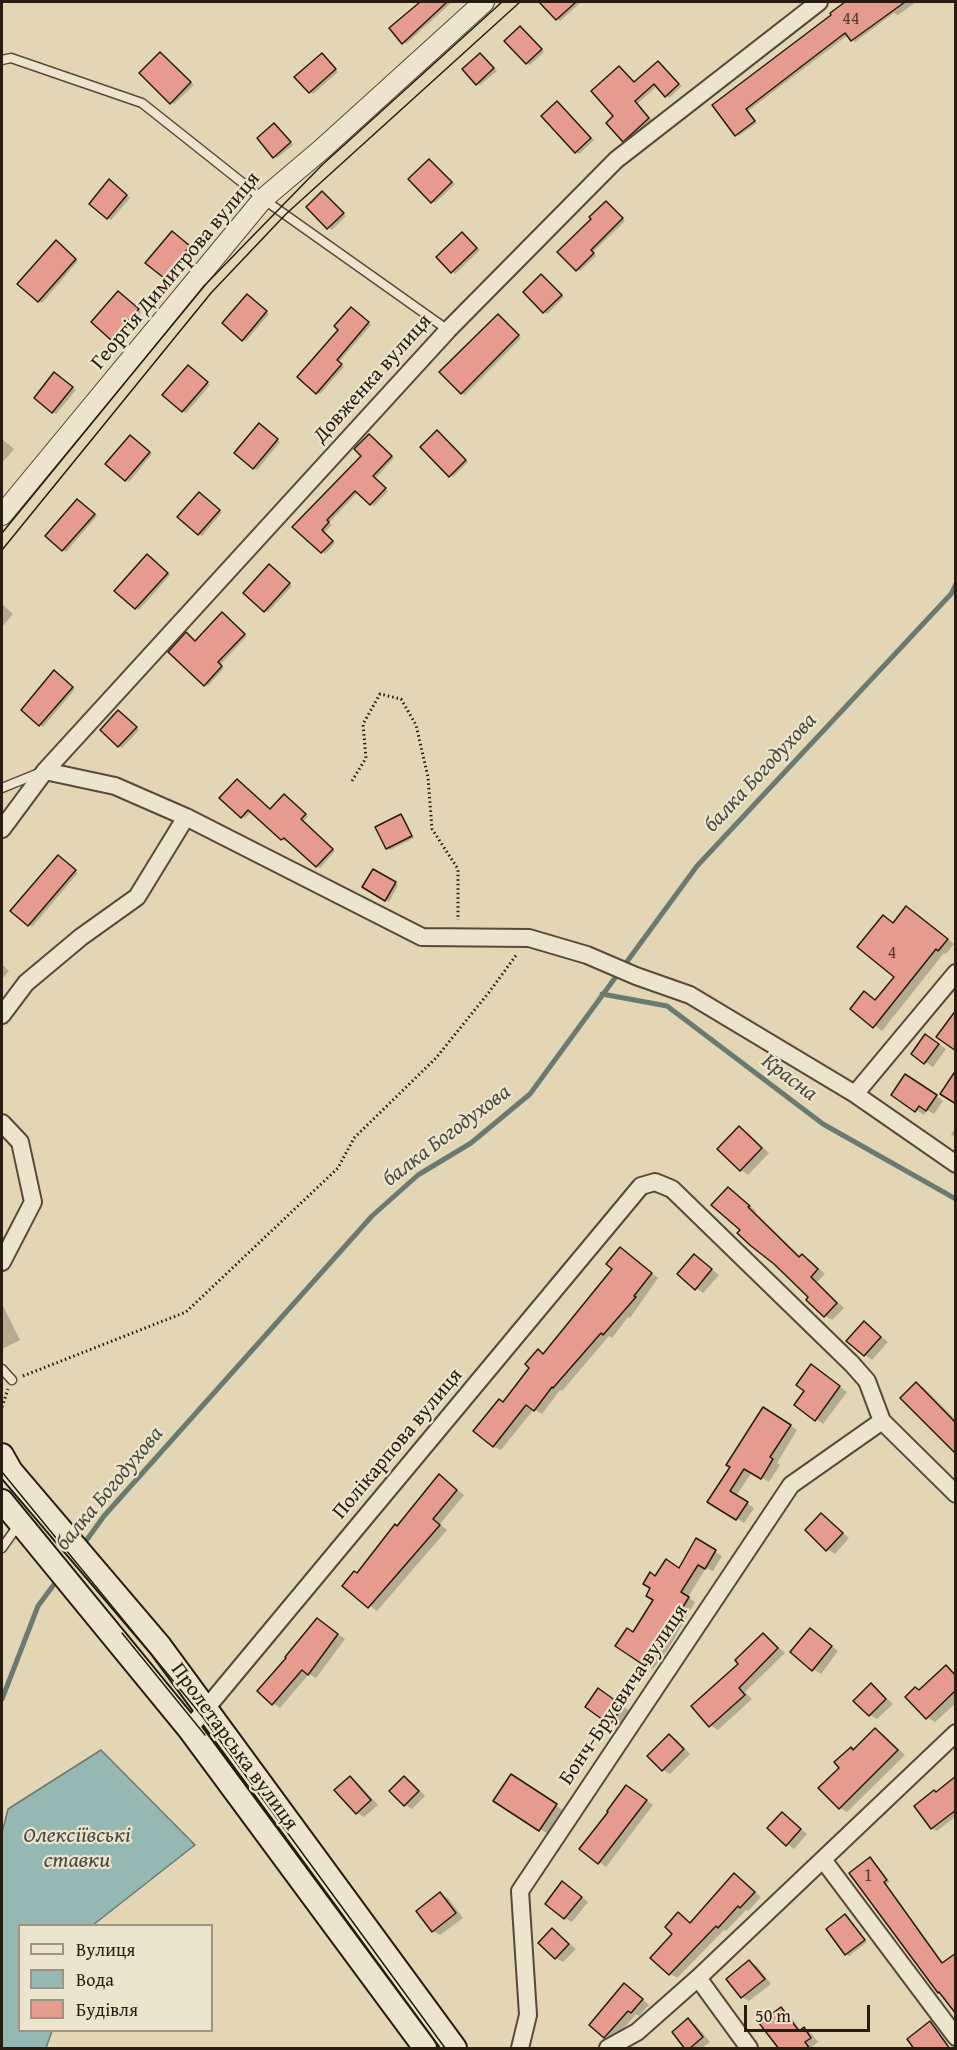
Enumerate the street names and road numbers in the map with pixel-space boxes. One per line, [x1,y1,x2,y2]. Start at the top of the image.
street label: Георгія Димитрова вулиця [86,167,266,375]
street label: Довженка вулиця [308,309,438,449]
street label: Полікарпова вулиця [328,1364,468,1524]
street label: Бонч-Бруєвича вулиця [554,1600,694,1790]
street label: Пролетарська вулиця [165,1658,303,1836]

